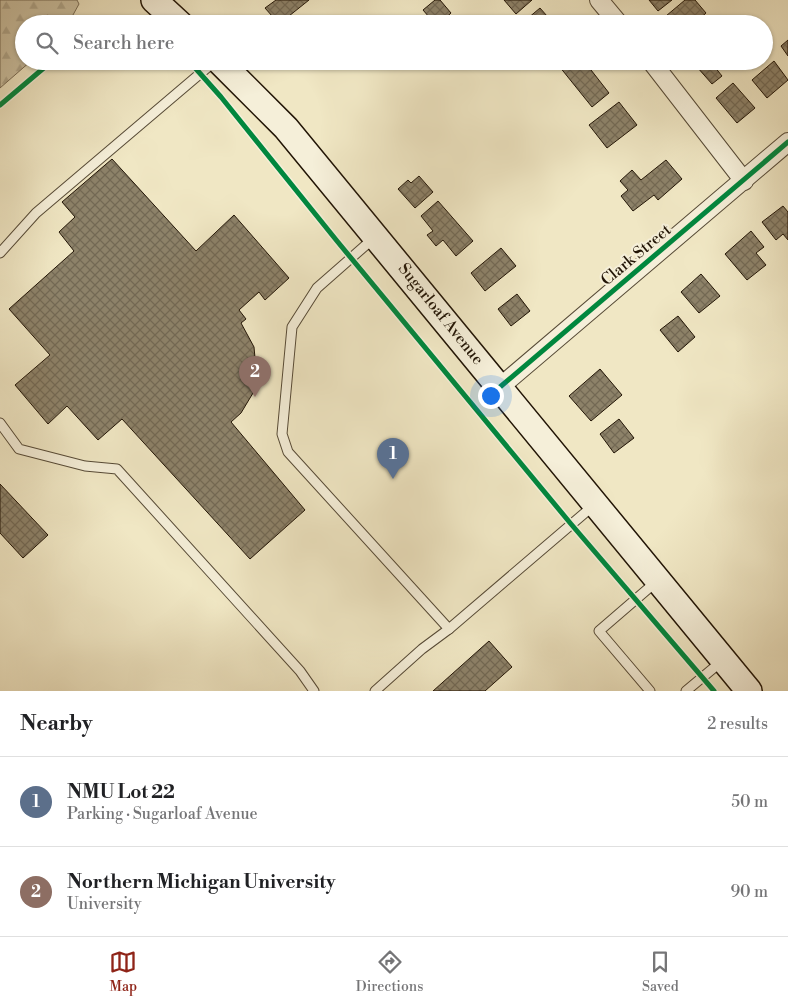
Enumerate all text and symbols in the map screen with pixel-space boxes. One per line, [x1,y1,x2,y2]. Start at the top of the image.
search box [15,15,773,70]
icon: search [33,29,61,57]
text: Search here [73,31,174,55]
street label: Clark Street [597,220,675,290]
street label: Sugarloaf Avenue [394,259,488,369]
pin: 2 [239,356,271,397]
your location [478,383,504,409]
pin: 1 [377,438,409,479]
text: Nearby [20,711,93,737]
text: 2 results [707,714,768,734]
text: NMU Lot 22 [67,780,175,804]
text: 1 [32,792,40,812]
text: 50 m [731,792,768,812]
text: Parking · Sugarloaf Avenue [67,804,258,824]
text: Northern Michigan University [67,870,335,894]
text: 2 [31,882,41,902]
text: 90 m [730,882,768,902]
text: University [67,894,141,914]
tab: Map [109,948,137,996]
tab: Directions [356,948,423,996]
tab: Saved [642,948,679,996]

